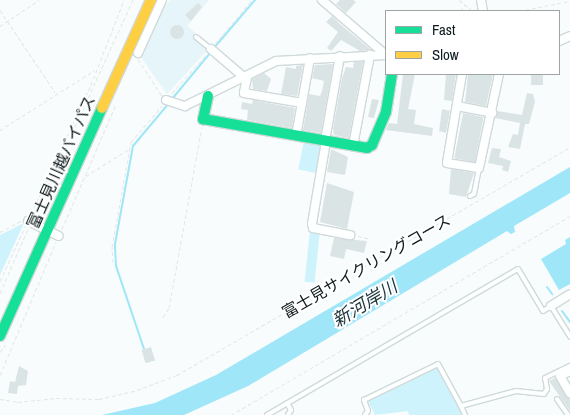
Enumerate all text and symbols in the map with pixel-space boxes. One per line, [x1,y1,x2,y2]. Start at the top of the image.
legend [385,10,560,75]
text: Fast [432,19,455,40]
text: Slow [432,44,459,65]
street label: 富士見川越バイパス [23,92,99,232]
street label: 富士見サイクリングコース [278,210,454,322]
water label: 新河岸川 [329,276,401,332]

